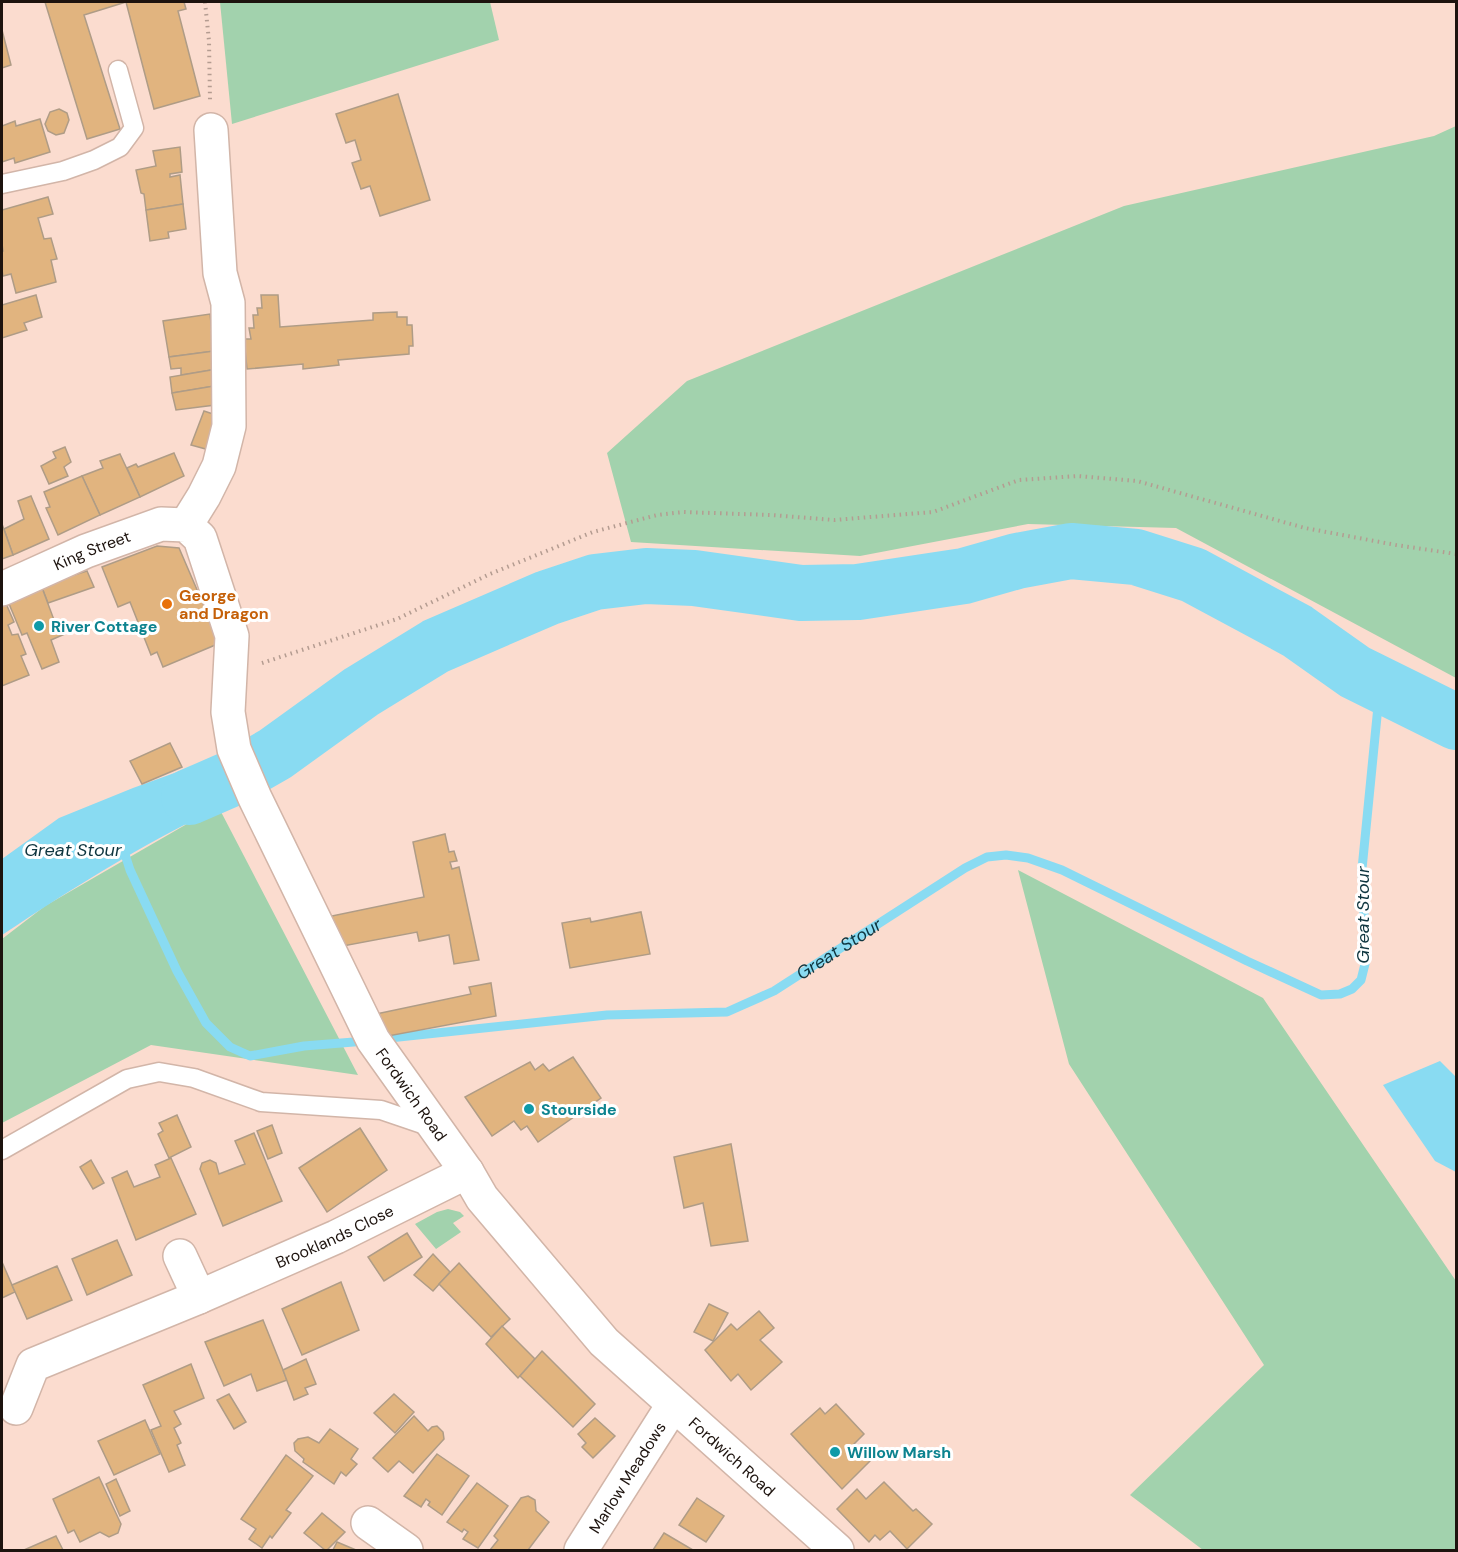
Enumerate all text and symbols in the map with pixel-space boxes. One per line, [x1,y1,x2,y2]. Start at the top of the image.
street label: King Street [50,525,133,575]
place label: George and Dragon [179,585,269,624]
marker: George and Dragon [160,597,174,611]
place label: River Cottage [51,616,157,637]
marker: River Cottage [32,619,46,633]
water label: Great Stour [24,838,123,862]
water label: Great Stour [1351,865,1375,964]
water label: Great Stour [792,912,887,986]
street label: Fordwich Road [371,1044,452,1145]
place label: Stourside [541,1099,617,1120]
marker: Stourside [522,1102,536,1116]
street label: Brooklands Close [272,1200,397,1273]
street label: Fordwich Road [684,1412,780,1501]
street label: Marlow Meadows [584,1418,670,1537]
place label: Willow Marsh [847,1442,951,1463]
marker: Willow Marsh [828,1445,842,1459]

